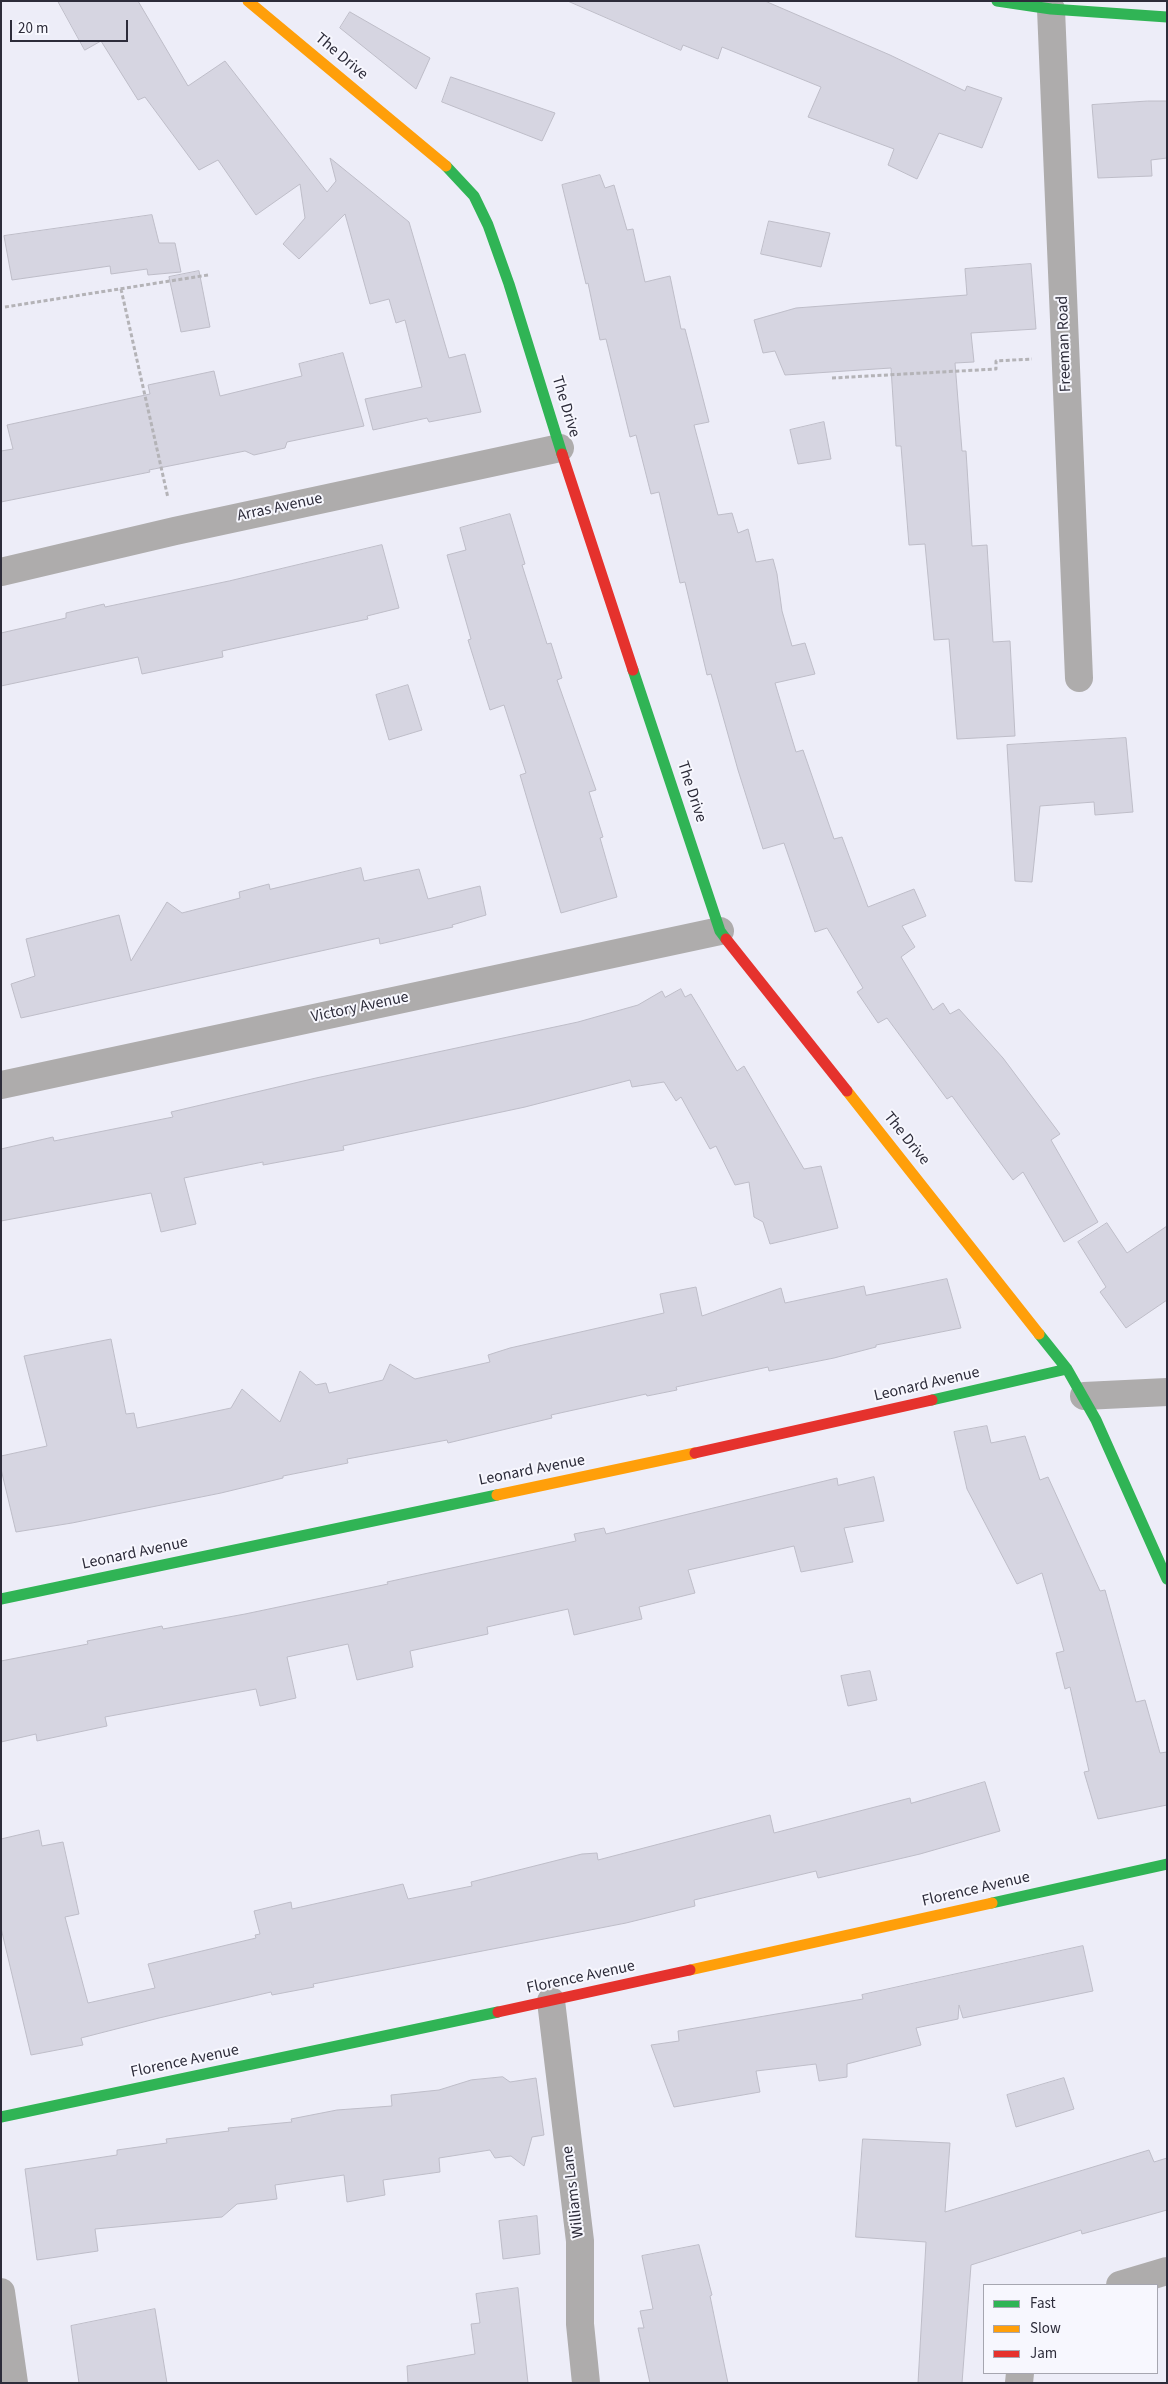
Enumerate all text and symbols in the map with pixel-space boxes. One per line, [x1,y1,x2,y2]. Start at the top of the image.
scale bar [12,10,130,42]
text: 20 m [18,18,48,39]
street label: The Drive [311,29,371,85]
street label: Freeman Road [1054,295,1076,393]
street label: The Drive [547,374,583,440]
street label: Arras Avenue [236,490,324,526]
street label: The Drive [672,759,710,825]
street label: Victory Avenue [310,988,410,1028]
street label: The Drive [879,1108,933,1170]
street label: Leonard Avenue [872,1364,982,1406]
street label: Leonard Avenue [477,1451,587,1491]
street label: Leonard Avenue [80,1533,190,1575]
street label: Florence Avenue [920,1868,1032,1912]
street label: Florence Avenue [525,1957,637,1999]
street label: Florence Avenue [129,2041,241,2083]
street label: Williams Lane [559,2145,589,2239]
legend [983,2284,1158,2374]
text: Fast [1030,2293,1056,2314]
text: Slow [1030,2318,1061,2339]
text: Jam [1030,2343,1057,2364]

